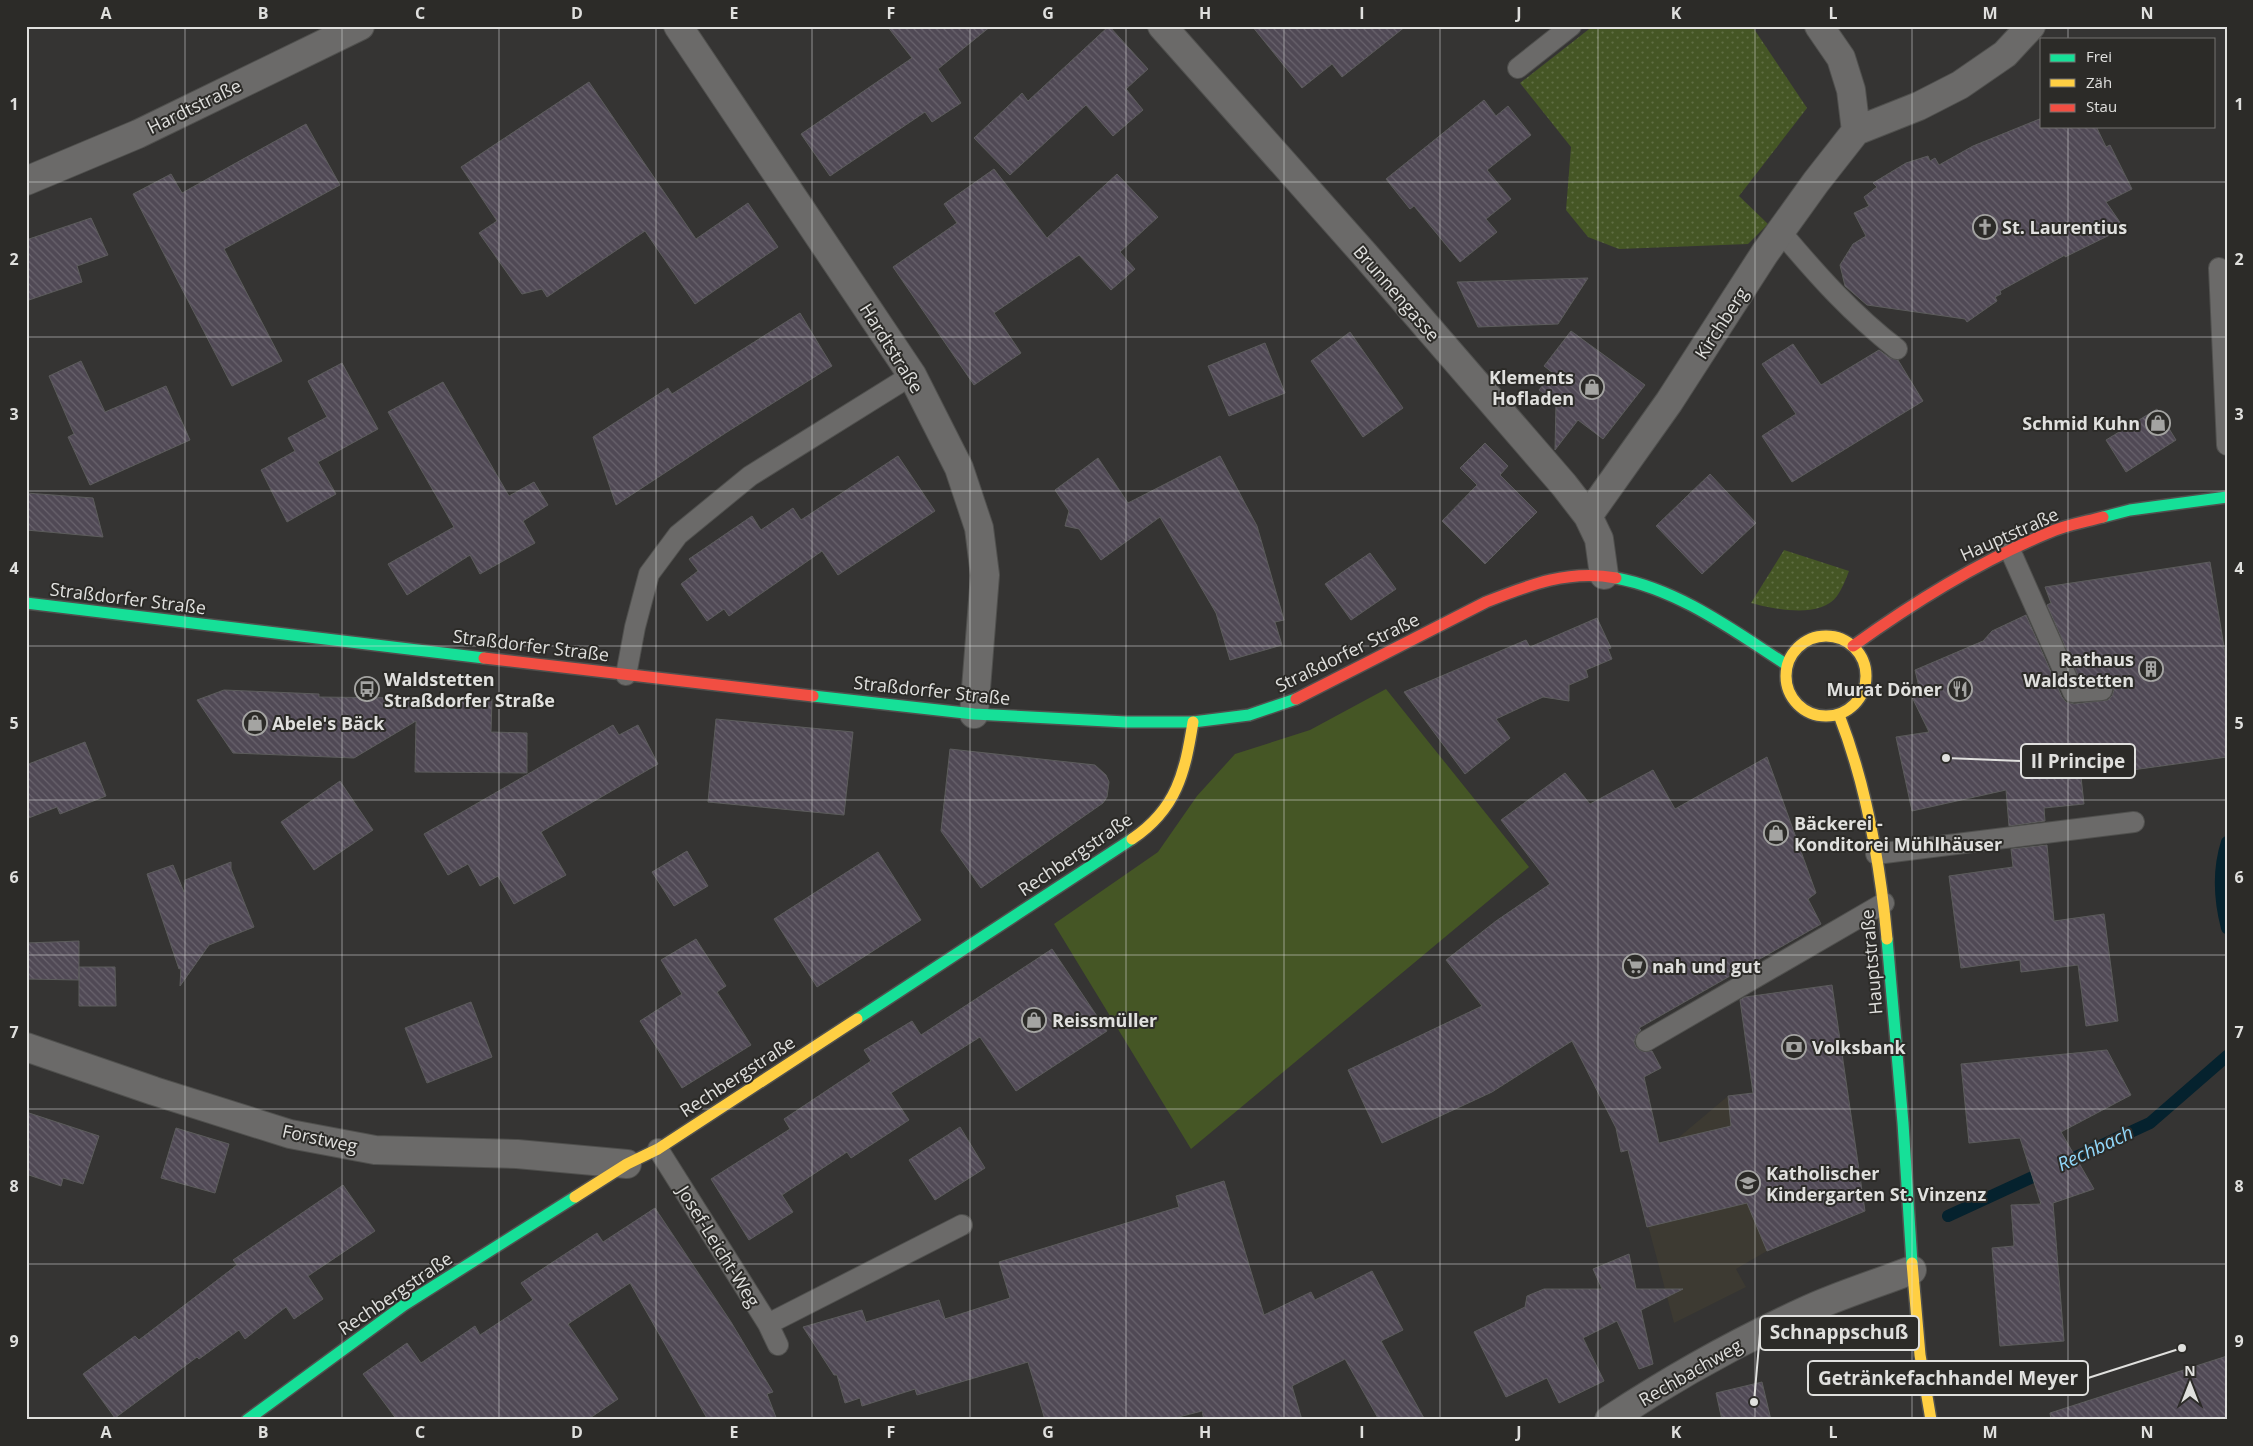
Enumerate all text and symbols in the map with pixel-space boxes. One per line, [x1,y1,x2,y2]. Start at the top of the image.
text: A [100,2,112,24]
text: B [258,2,268,24]
text: C [415,2,425,24]
text: D [571,2,583,24]
text: E [730,2,739,24]
text: F [887,2,895,24]
text: G [1042,2,1054,24]
text: H [1199,2,1211,24]
text: I [1359,2,1365,24]
text: J [1514,2,1522,24]
text: K [1671,2,1682,24]
text: L [1828,2,1838,24]
text: M [1982,2,1998,24]
text: N [2140,2,2154,24]
legend [2040,38,2216,128]
text: Frei [2086,46,2112,66]
text: Zäh [2086,72,2112,92]
street label: Hardtstraße [143,73,245,139]
text: 1 [9,93,19,115]
text: 1 [2234,93,2244,115]
text: Stau [2086,96,2117,116]
church icon: St. Laurentius [1972,214,1998,240]
place label: St. Laurentius [2002,215,2127,239]
street label: Brunnengasse [1348,240,1446,346]
text: 2 [9,248,19,270]
text: 2 [2234,248,2244,270]
street label: Kirchberg [1689,282,1753,363]
street label: Hardtstraße [855,299,929,397]
place label: Klements Hofladen [1489,365,1574,410]
shop icon: Klements Hofladen [1579,374,1605,400]
text: 3 [9,403,19,425]
text: 3 [2234,403,2244,425]
shop icon: Schmid Kuhn [2145,410,2171,436]
place label: Schmid Kuhn [2022,411,2140,435]
street label: Hauptstraße [1956,502,2062,566]
text: 4 [9,557,19,579]
text: 4 [2234,557,2244,579]
street label: Straßdorfer Straße [49,577,207,619]
street label: Straßdorfer Straße [1271,607,1423,697]
street label: Straßdorfer Straße [452,624,610,666]
place label: Rathaus Waldstetten [2023,647,2134,692]
building icon: Rathaus Waldstetten [2138,656,2164,682]
place label: Waldstetten Straßdorfer Straße [384,667,555,712]
street label: Straßdorfer Straße [853,670,1011,710]
bus stop icon: Waldstetten Straßdorfer Straße [354,676,380,702]
restaurant icon: Murat Döner [1947,676,1973,702]
place label: Murat Döner [1827,677,1942,701]
shop icon: Abele's Bäck [242,710,268,736]
place label: Abele's Bäck [272,711,385,735]
text: 5 [9,712,19,734]
text: 5 [2234,712,2244,734]
callout: Il Principe [2021,744,2135,778]
text: Il Principe [2031,748,2125,774]
street label: Rechbergstraße [1013,807,1137,901]
place label: Bäckerei - Konditorei Mühlhäuser [1794,811,2002,856]
shop icon: Bäckerei - Konditorei Mühlhäuser [1763,820,1789,846]
text: 6 [9,866,19,888]
text: 6 [2234,866,2244,888]
street label: Hauptstraße [1854,908,1888,1016]
supermarket icon: nah und gut [1622,953,1648,979]
place label: nah und gut [1652,954,1761,978]
shop icon: Reissmüller [1021,1007,1047,1033]
place label: Reissmüller [1052,1008,1157,1032]
text: 7 [9,1021,19,1043]
text: 7 [2234,1021,2244,1043]
street label: Rechbergstraße [675,1030,799,1122]
bank icon: Volksbank [1781,1034,1807,1060]
place label: Volksbank [1812,1035,1907,1059]
street label: Forstweg [280,1118,360,1158]
water label: Rechbach [2053,1119,2137,1177]
place label: Katholischer Kindergarten St. Vinzenz [1766,1161,1986,1206]
school or university icon: Katholischer Kindergarten St. Vinzenz [1735,1170,1761,1196]
text: 8 [9,1175,19,1197]
text: 8 [2234,1175,2244,1197]
street label: Josef-Leicht-Weg [671,1179,766,1311]
street label: Rechbergstraße [333,1246,457,1340]
callout: Schnappschuß [1760,1316,1919,1350]
text: Schnappschuß [1770,1319,1908,1345]
text: 9 [9,1330,19,1352]
text: 9 [2234,1330,2244,1352]
street label: Rechbachweg [1634,1333,1746,1411]
north arrow [2166,1358,2216,1408]
callout: Getränkefachhandel Meyer [1808,1361,2088,1395]
text: N [2184,1361,2196,1380]
text: Getränkefachhandel Meyer [1818,1365,2078,1391]
text: A [100,1421,112,1443]
text: B [258,1421,268,1443]
text: C [415,1421,425,1443]
text: D [571,1421,583,1443]
text: E [730,1421,739,1443]
text: F [887,1421,895,1443]
text: G [1042,1421,1054,1443]
text: H [1199,1421,1211,1443]
text: I [1359,1421,1365,1443]
text: J [1514,1421,1522,1443]
text: K [1671,1421,1682,1443]
text: L [1828,1421,1838,1443]
text: M [1982,1421,1998,1443]
text: N [2140,1421,2154,1443]

